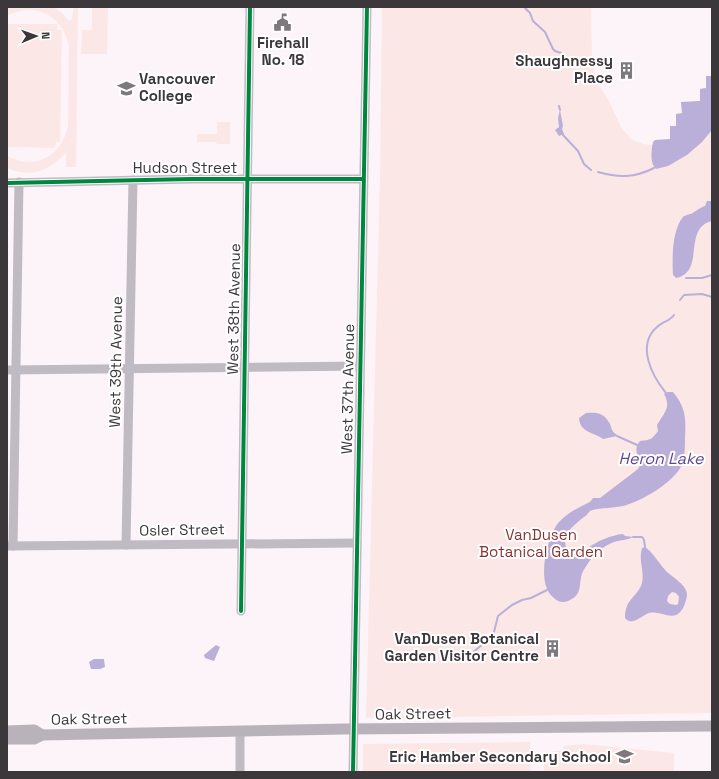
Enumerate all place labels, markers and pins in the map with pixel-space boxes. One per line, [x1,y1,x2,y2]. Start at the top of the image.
public building icon: Firehall No. 18 [273,12,293,32]
place label: Firehall No. 18 [257,33,309,69]
place label: Shaughnessy Place [515,51,613,87]
building icon: Shaughnessy Place [616,60,636,80]
place label: Vancouver College [139,69,216,105]
school or university icon: Vancouver College [116,78,136,98]
place label: VanDusen Botanical Garden Visitor Centre [385,629,539,665]
building icon: VanDusen Botanical Garden Visitor Centre [542,638,562,658]
place label: Eric Hamber Secondary School [389,747,611,766]
school or university icon: Eric Hamber Secondary School [614,747,634,767]

